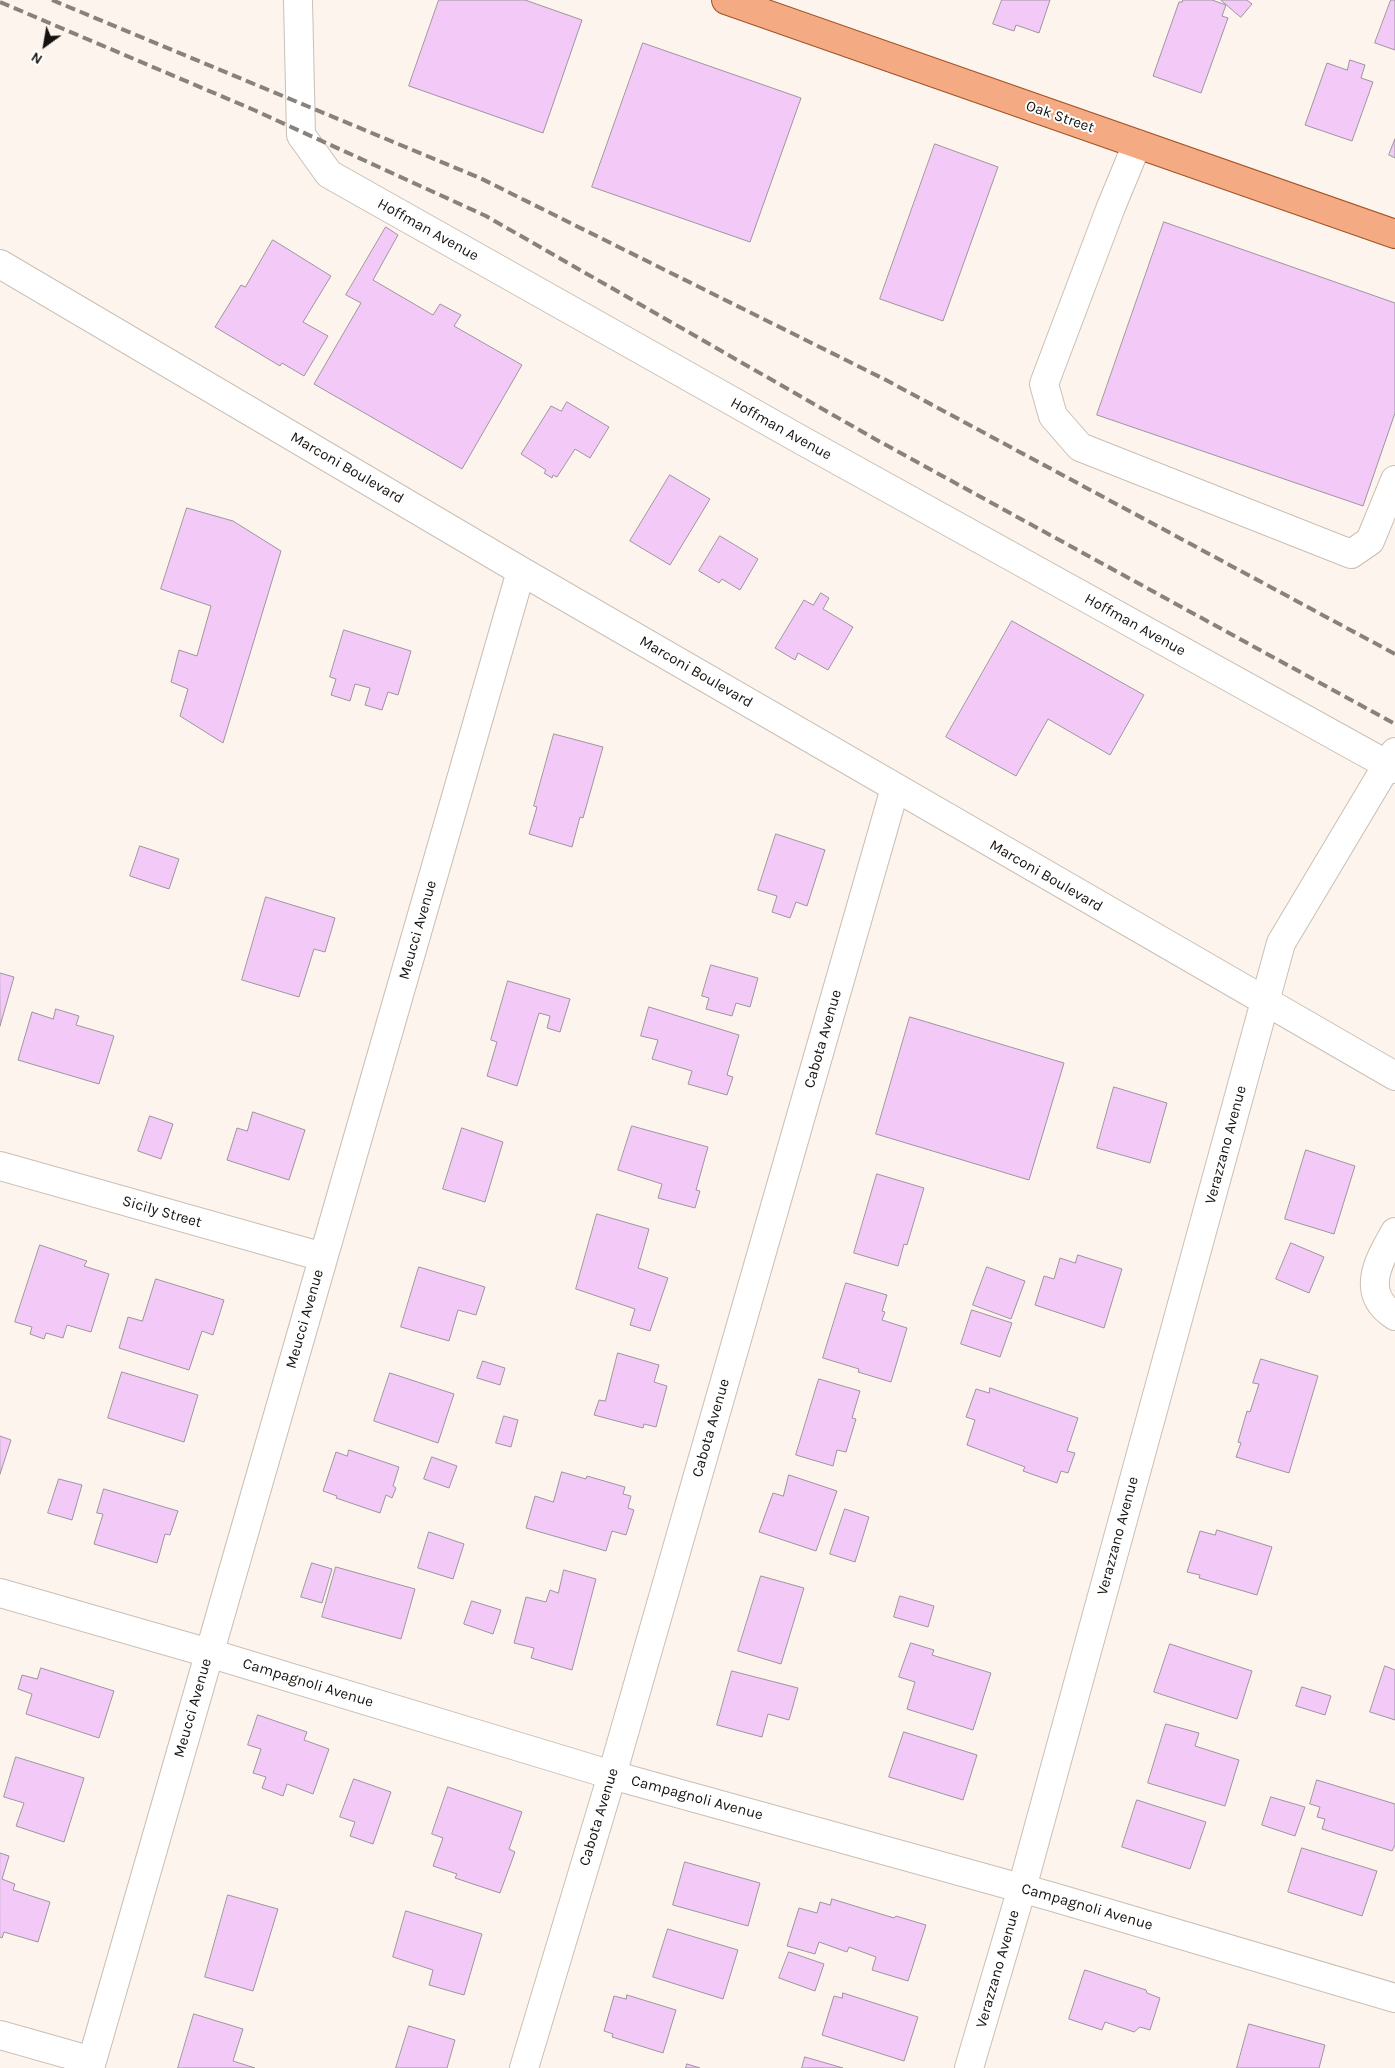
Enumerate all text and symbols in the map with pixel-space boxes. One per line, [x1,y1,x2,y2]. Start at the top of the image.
north arrow [20,20,70,70]
text: N [28,48,46,68]
street label: Oak Street [1023,97,1097,137]
street label: Hoffman Avenue [374,195,482,265]
street label: Hoffman Avenue [727,394,835,464]
street label: Marconi Boulevard [287,428,407,508]
street label: Hoffman Avenue [1081,590,1189,660]
street label: Marconi Boulevard [636,632,756,712]
street label: Marconi Boulevard [986,836,1106,916]
street label: Meucci Avenue [395,878,441,982]
street label: Cabota Avenue [800,988,846,1090]
street label: Verazzano Avenue [1202,1084,1250,1206]
street label: Sicily Street [120,1192,204,1232]
street label: Meucci Avenue [282,1267,328,1371]
street label: Cabota Avenue [688,1377,734,1479]
street label: Verazzano Avenue [1094,1475,1142,1597]
street label: Campagnoli Avenue [240,1655,376,1711]
street label: Meucci Avenue [170,1656,216,1760]
street label: Cabota Avenue [576,1766,622,1868]
street label: Campagnoli Avenue [629,1772,765,1824]
street label: Campagnoli Avenue [1019,1880,1155,1934]
street label: Verazzano Avenue [973,1908,1023,2030]

